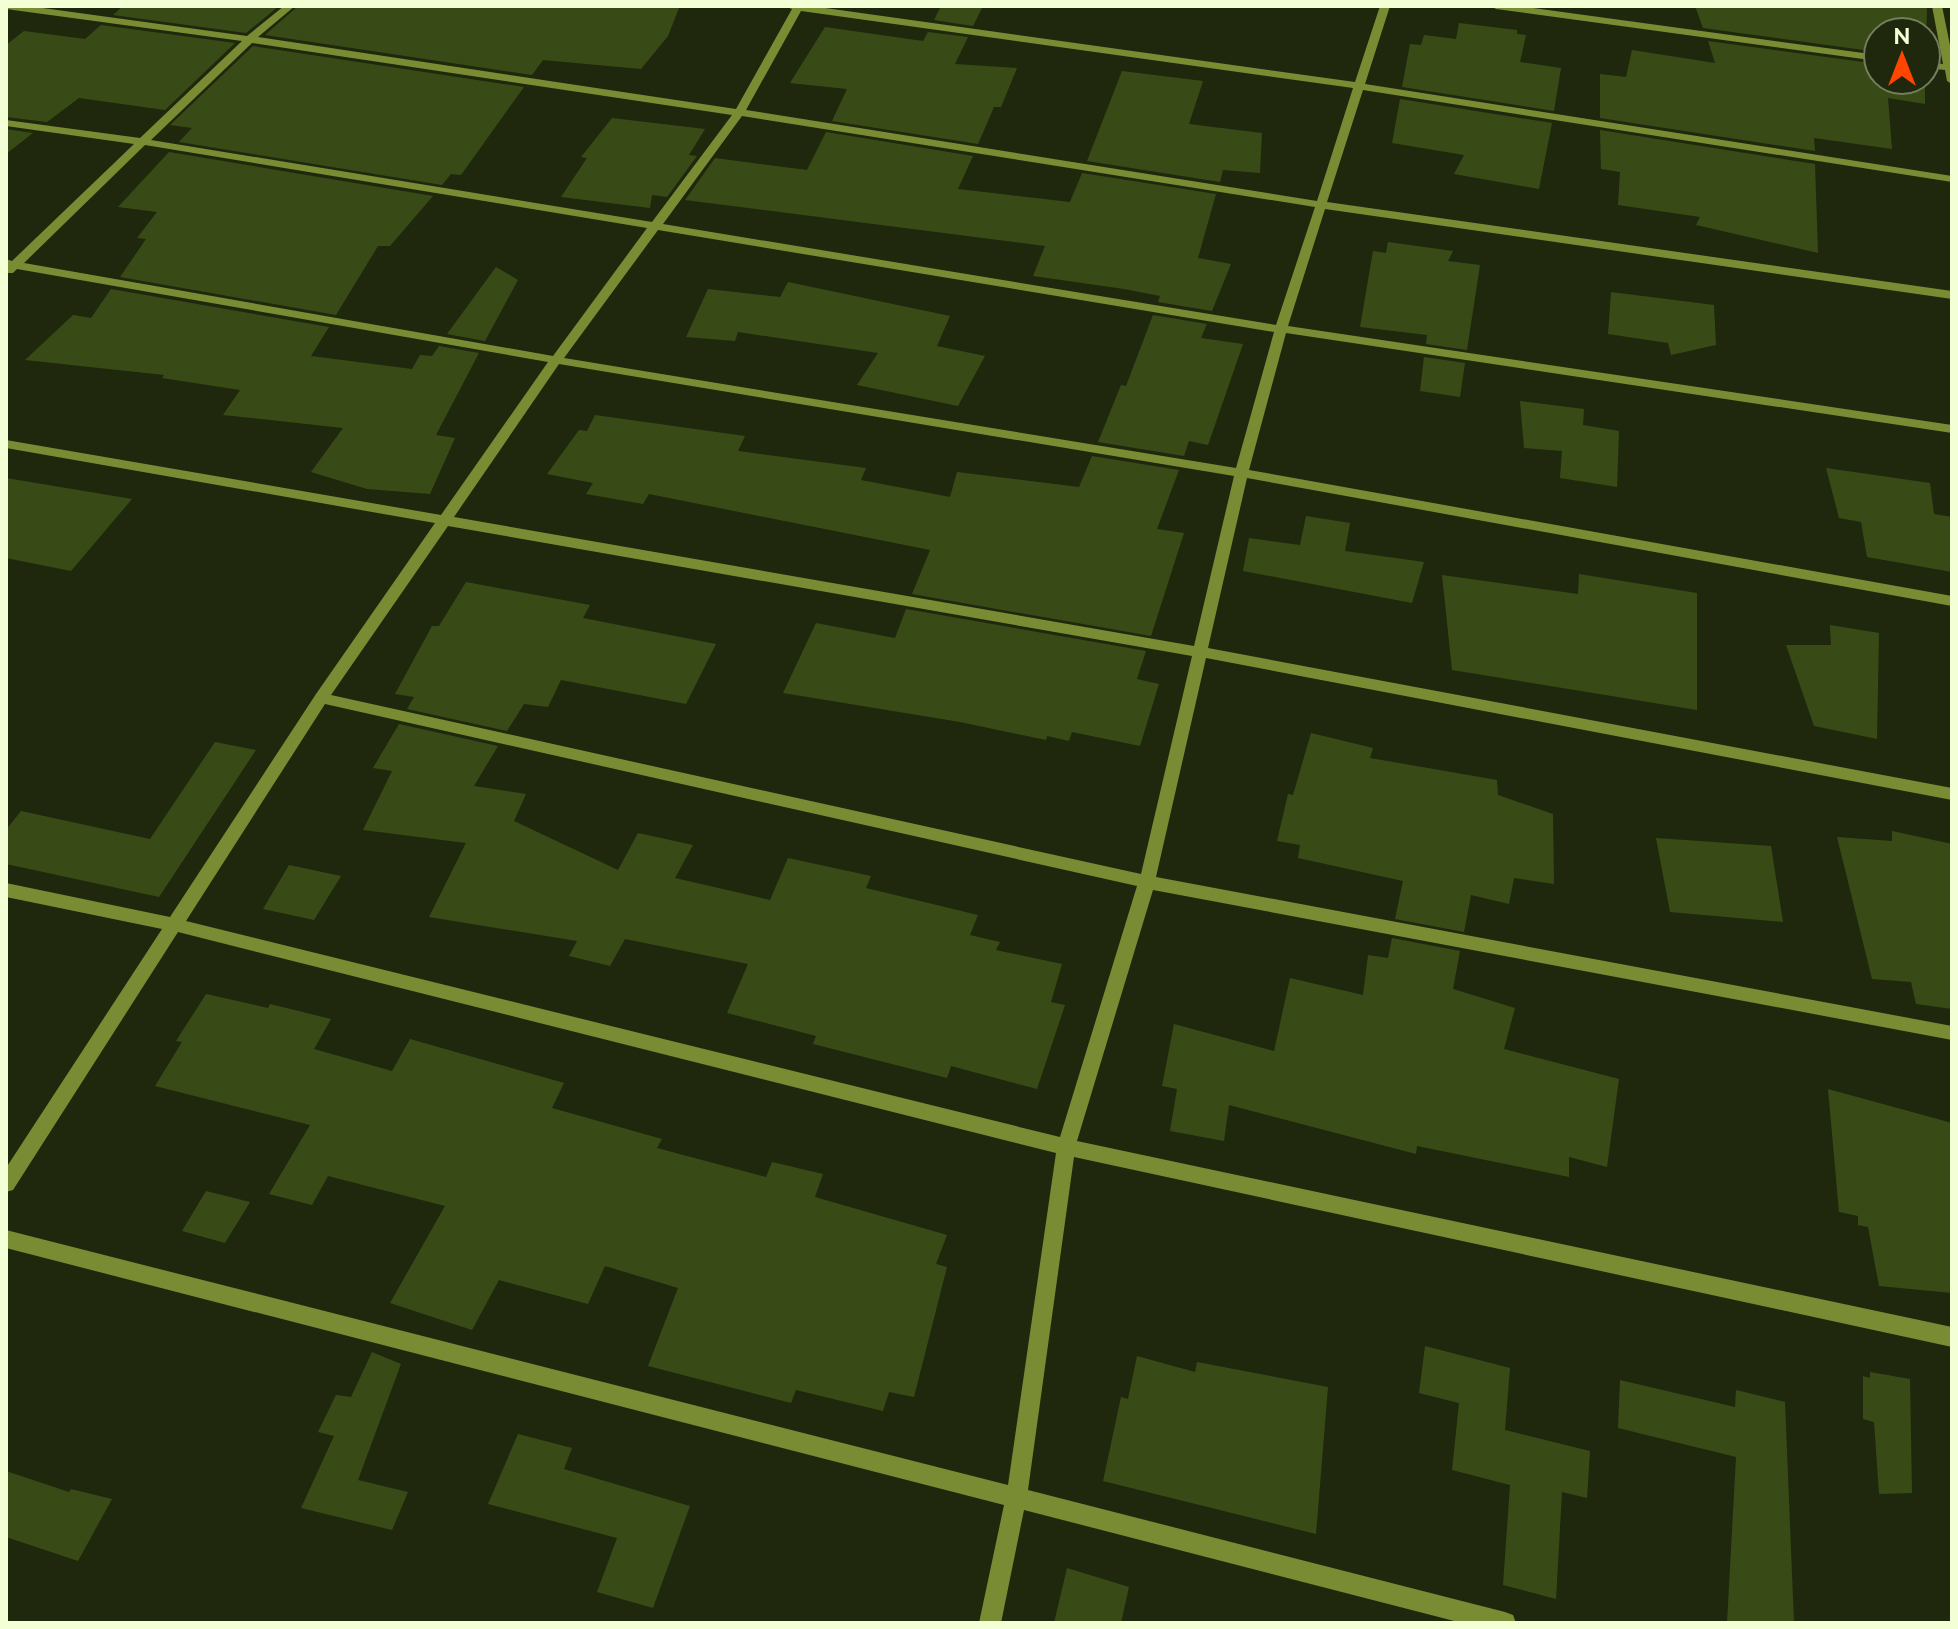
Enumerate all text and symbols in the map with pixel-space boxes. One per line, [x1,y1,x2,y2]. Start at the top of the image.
north arrow [1862,16,1942,96]
text: N [1894,23,1910,49]

